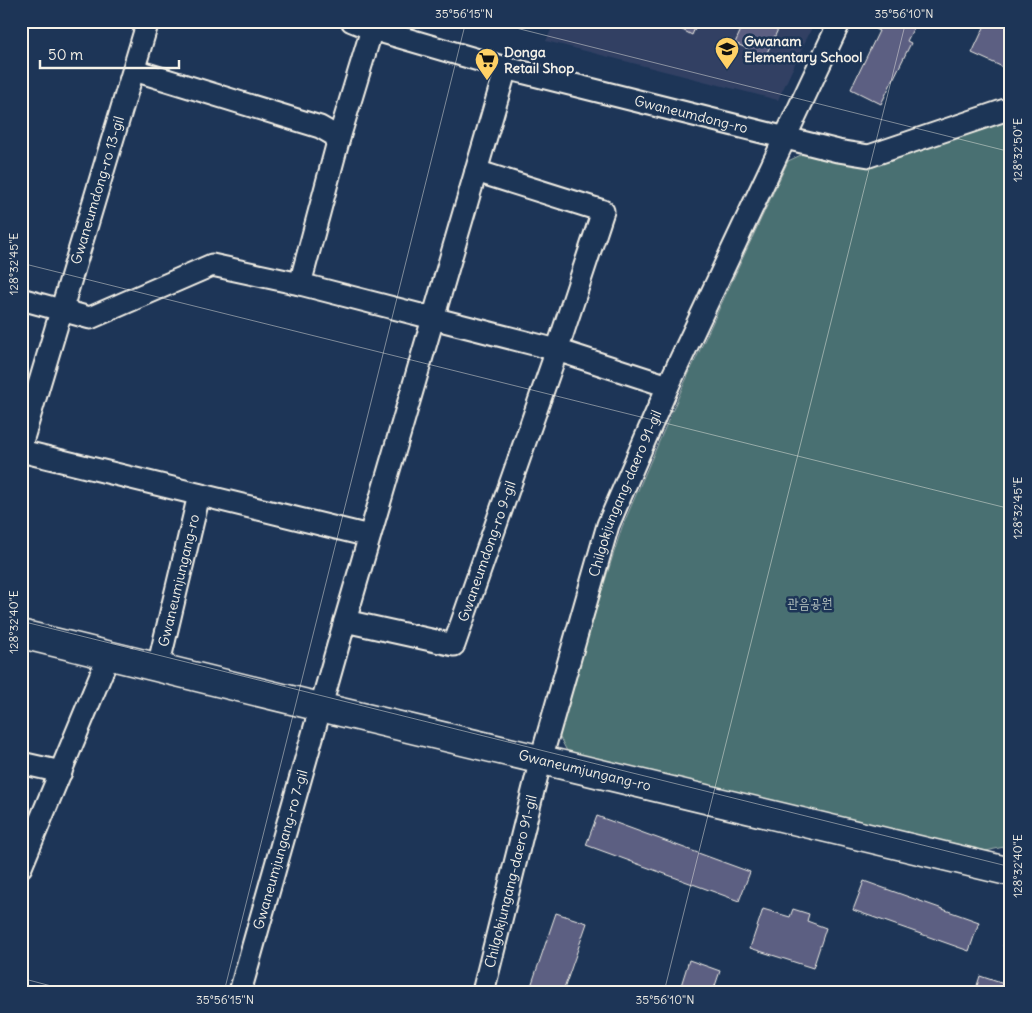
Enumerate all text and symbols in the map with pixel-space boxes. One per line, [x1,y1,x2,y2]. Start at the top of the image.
text: 35°56'15"N [435,6,493,21]
text: 35°56'10"N [875,6,933,21]
place label: Gwanam Elementary School [744,32,862,66]
school or university icon: Gwanam Elementary School [714,36,740,70]
scale bar [40,38,179,70]
place label: Donga Retail Shop [504,43,574,77]
text: 50 m [48,45,83,64]
supermarket icon: Donga Retail Shop [474,47,500,81]
street label: Gwaneumdong-ro [632,91,750,137]
street label: Gwaneumdong-ro 13-gil [67,114,128,266]
text: 128°32'50"E [1010,118,1025,182]
text: 128°32'45"E [6,233,21,295]
street label: Chilgokjungang-daero 91-gil [585,407,666,579]
text: 128°32'45"E [1010,477,1025,539]
street label: Gwaneumdong-ro 9-gil [454,478,520,624]
street label: Gwaneumjungang-ro [154,512,203,648]
text: 128°32'40"E [6,590,21,654]
park label: 관음공원 [787,594,833,612]
street label: Gwaneumjungang-ro [517,746,653,795]
street label: Gwaneumjungang-ro 7-gil [249,768,311,932]
street label: Chilgokjungang-daero 91-gil [480,793,541,970]
text: 128°32'40"E [1010,834,1025,898]
text: 35°56'15"N [196,992,254,1007]
text: 35°56'10"N [636,992,694,1007]

